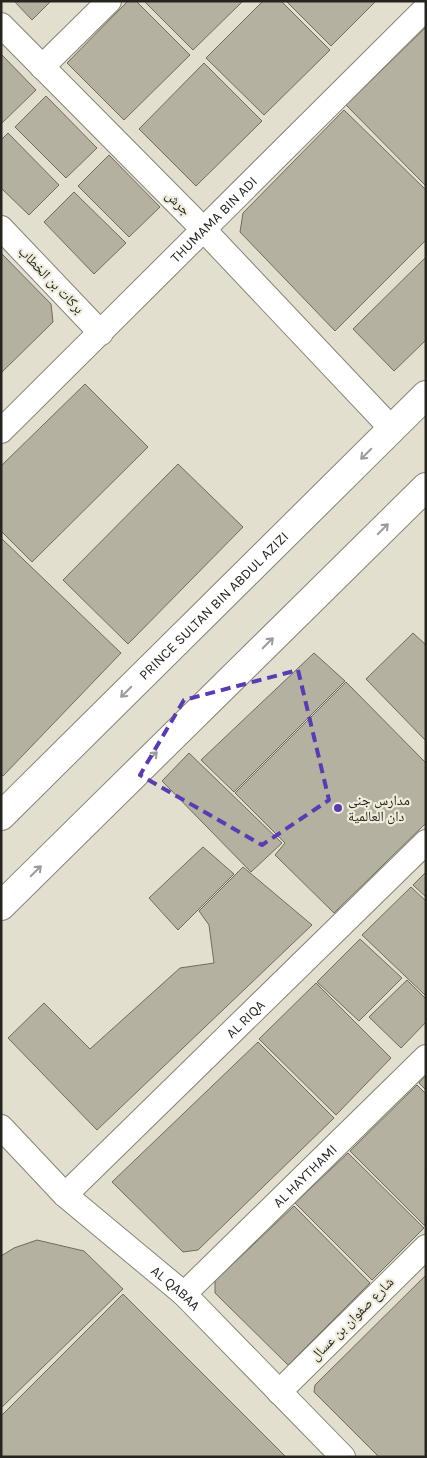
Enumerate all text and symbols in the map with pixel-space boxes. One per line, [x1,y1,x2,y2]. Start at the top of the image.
street label: THUMAMA BIN ADI [167,173,261,266]
street label: جرش [162,187,194,219]
street label: بركات بن الخطاب [15,243,87,317]
one-way arrow [360,448,372,460]
one-way arrow [377,523,390,535]
street label: PRINCE SULTAN BIN ABDUL AZIZI [135,528,292,683]
one-way arrow [261,638,273,650]
one-way arrow [120,686,133,698]
one-way arrow [146,751,158,764]
place label: مدارس جنى دان العالمية [348,792,410,825]
marker: مدارس جنى دان العالمية [332,802,344,814]
one-way arrow [30,865,42,878]
street label: AL RIQA [222,996,268,1042]
street label: AL HAYTHAMI [269,1141,340,1211]
street label: AL QABAA [148,1262,204,1314]
street label: شارع صفوان بن عسال [307,1274,398,1365]

